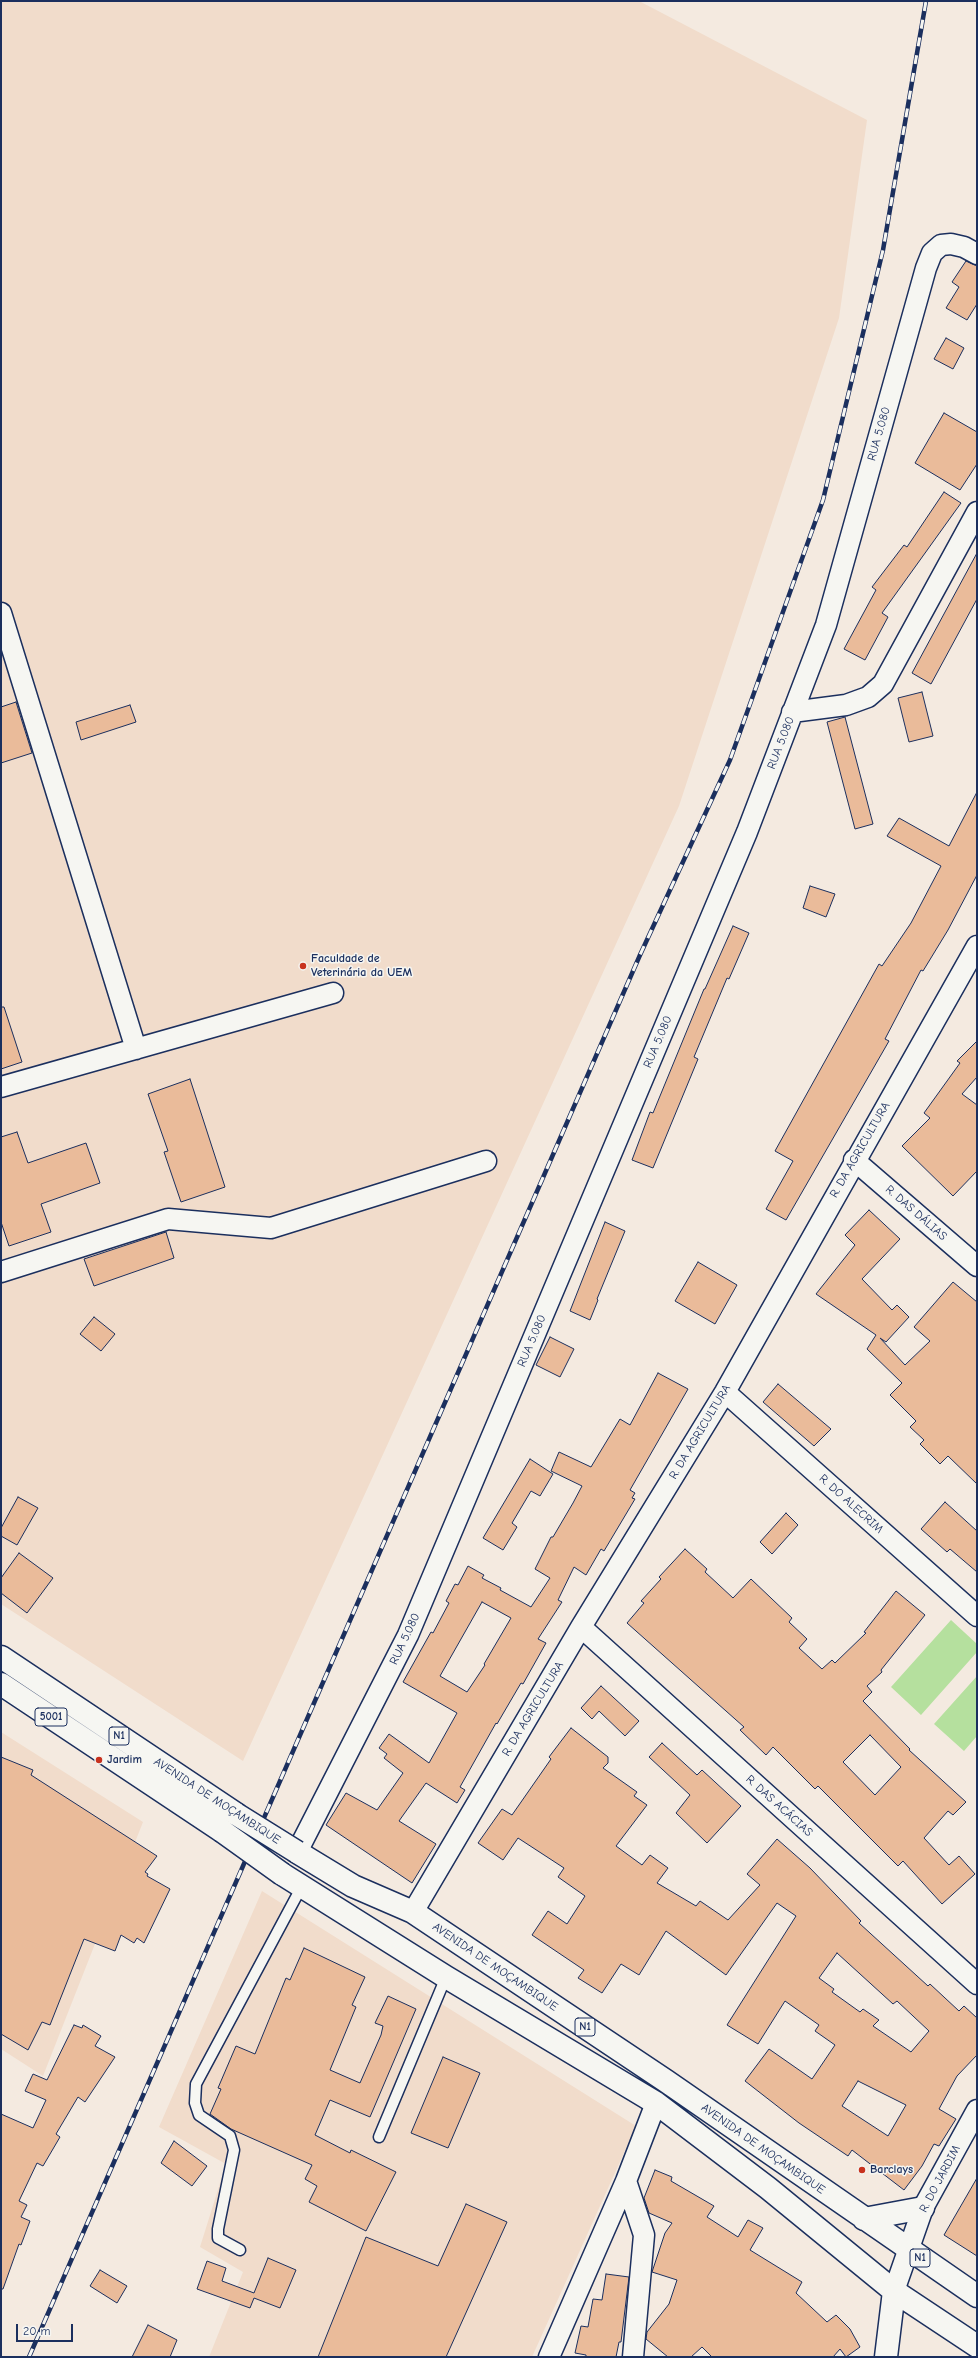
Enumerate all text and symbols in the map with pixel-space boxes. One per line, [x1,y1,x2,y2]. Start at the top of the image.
street label: RUA 5.080 [864,405,894,463]
street label: RUA 5.080 [764,715,798,771]
place label: Faculdade de Veterinária da UEM [311,952,412,980]
marker: Faculdade de Veterinária da UEM [298,961,308,971]
street label: RUA 5.080 [641,1014,675,1070]
street label: R. DA AGRICULTURA [827,1100,893,1200]
street label: R. DAS DÁLIAS [882,1182,950,1244]
street label: RUA 5.080 [515,1313,549,1369]
street label: R. DA AGRICULTURA [666,1382,734,1482]
street label: R. DO ALECRIM [816,1471,886,1537]
street label: RUA 5.080 [387,1611,423,1667]
street label: R. DA AGRICULTURA [499,1659,567,1759]
road number: 5001 [35,1708,67,1726]
road number: N1 [109,1727,129,1745]
place label: Jardim [107,1753,142,1767]
marker: Jardim [94,1755,104,1765]
street label: AVENIDA DE MOÇAMBIQUE [151,1755,283,1847]
street label: R. DAS ACÁCIAS [743,1772,815,1840]
street label: AVENIDA DE MOÇAMBIQUE [430,1920,560,2014]
road number: N1 [575,2018,595,2036]
street label: AVENIDA DE MOÇAMBIQUE [698,2101,828,2197]
street label: R. DO JARDIM [916,2143,964,2215]
place label: Barclays [870,2163,913,2177]
marker: Barclays [857,2165,867,2175]
road number: N1 [910,2249,930,2267]
scale bar [18,2316,75,2342]
text: 20 m [23,2324,51,2338]

